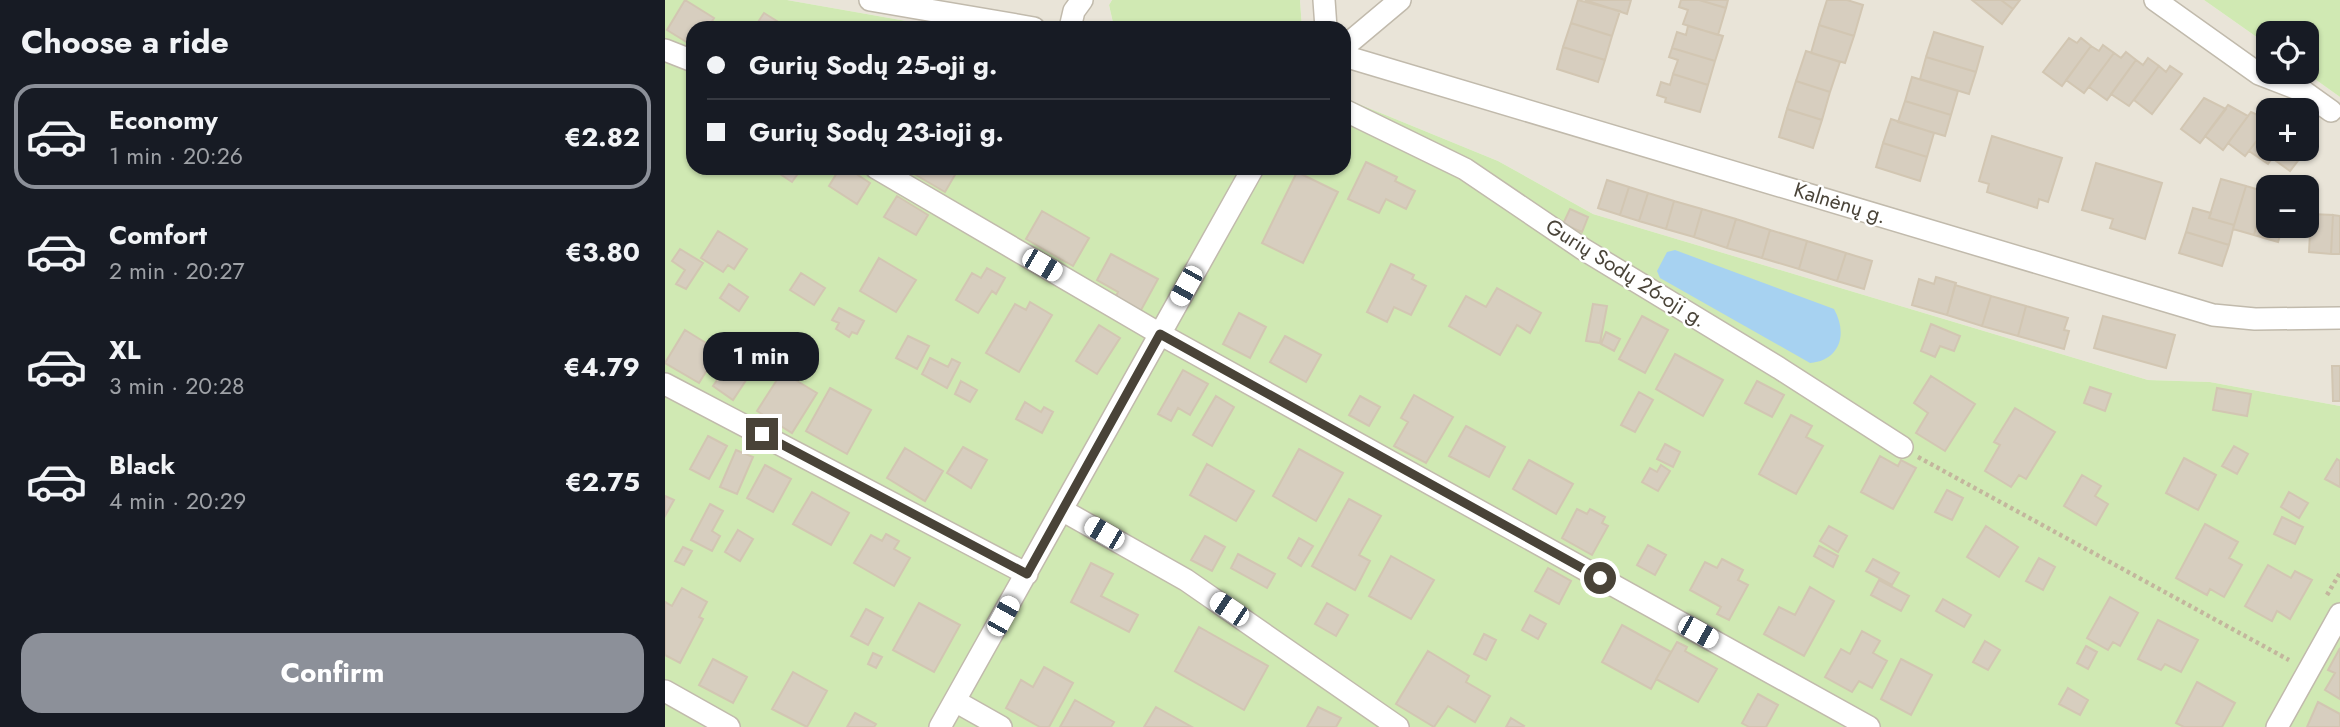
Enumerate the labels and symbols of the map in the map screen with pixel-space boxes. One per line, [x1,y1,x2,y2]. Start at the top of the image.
street label: Kalnėnų g. [1790,175,1890,231]
street label: Gurių Sodų 26-oji g. [1540,211,1712,335]
car [1019,245,1066,285]
car [1167,263,1206,309]
callout: 1 min [704,332,820,382]
route end [746,418,778,450]
car [1081,513,1128,553]
route start [1584,562,1616,594]
car [1206,589,1253,629]
car [984,593,1023,639]
car [1675,613,1722,651]

